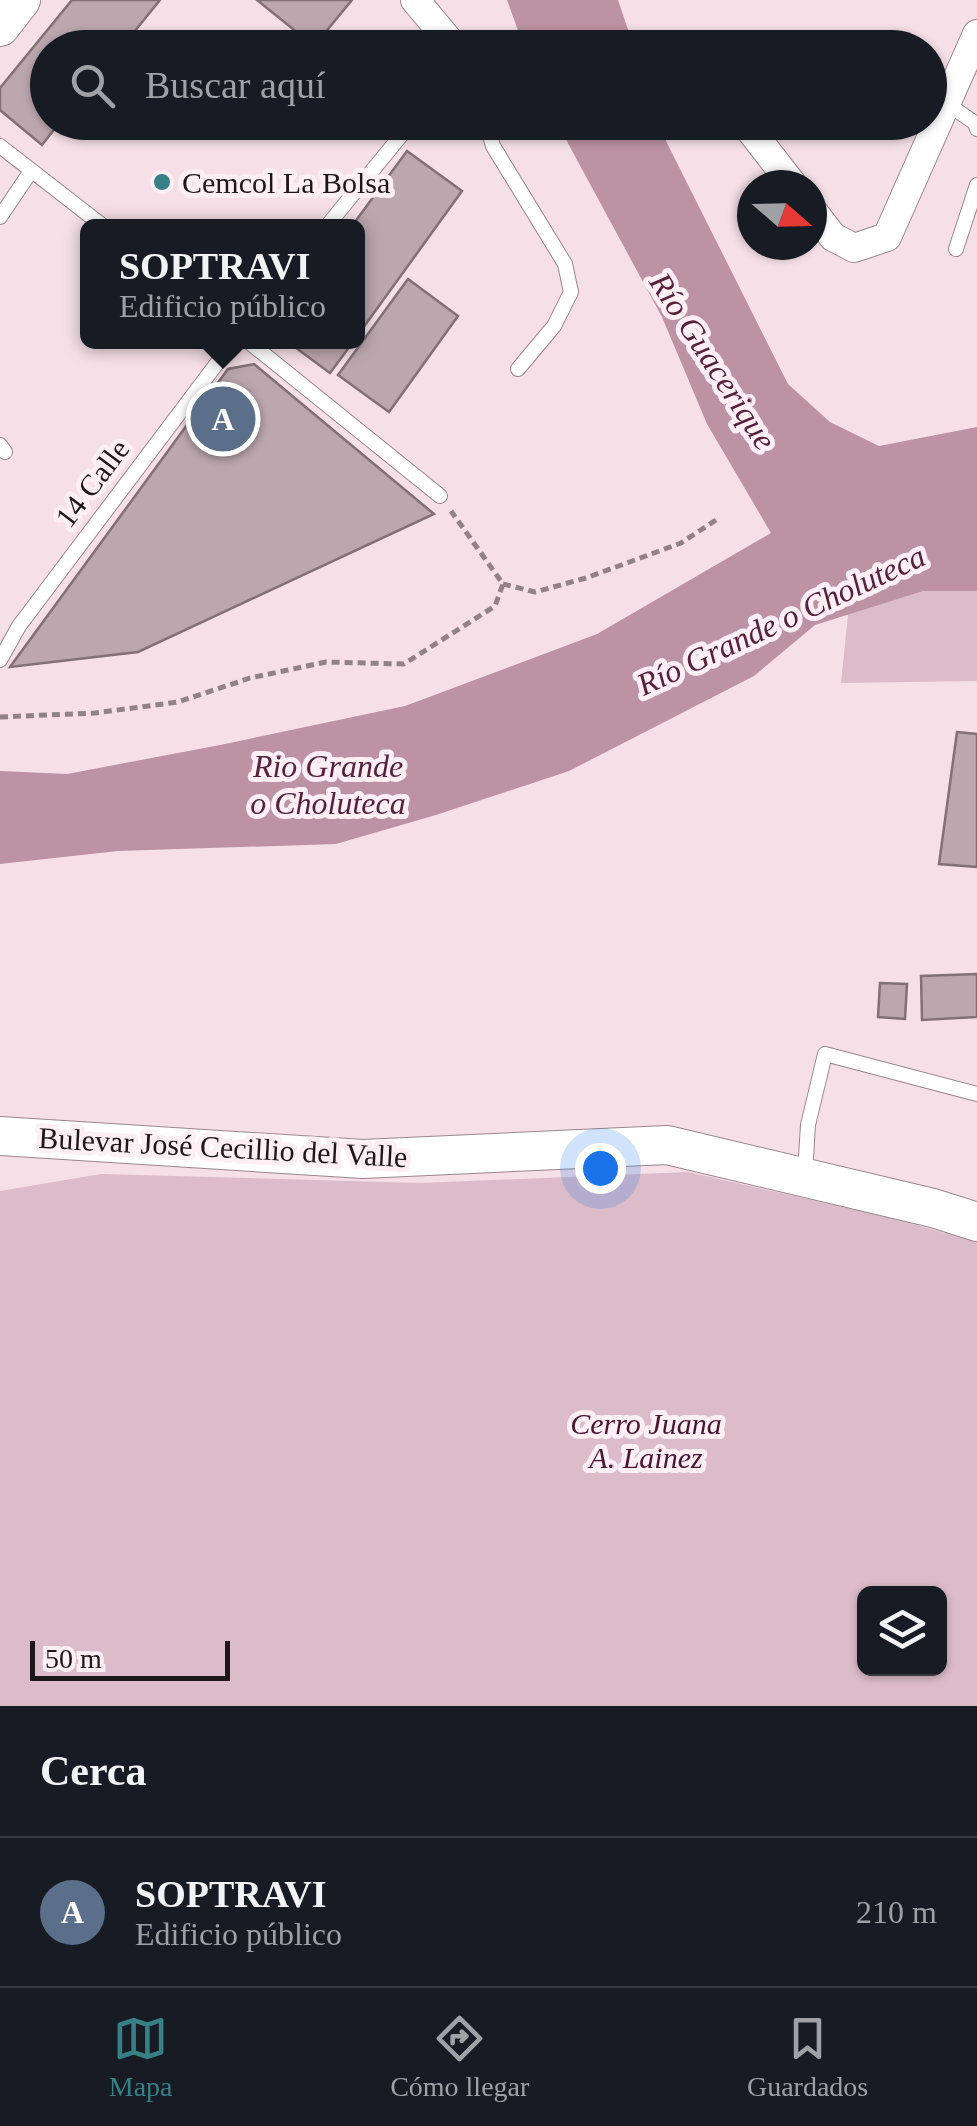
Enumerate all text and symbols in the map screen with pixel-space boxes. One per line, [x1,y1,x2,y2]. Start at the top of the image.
search box [30,30,947,140]
icon: search [65,58,120,113]
text: Buscar aquí [145,64,325,106]
place label: Cemcol La Bolsa [182,166,390,199]
north arrow [737,170,827,260]
marker: Cemcol La Bolsa [151,171,173,193]
popup [80,219,365,349]
text: SOPTRAVI [119,245,310,287]
water label: Río Guacerique [642,265,784,456]
text: Edificio público [119,288,326,324]
pin: A [190,382,256,456]
street label: 14 Calle [48,433,136,533]
water label: Río Grande o Choluteca [630,537,931,703]
water label: Rio Grande o Choluteca [250,748,406,821]
street label: Bulevar José Cecillio del Valle [38,1121,408,1173]
your location [575,1143,626,1194]
park label: Cerro Juana A. Lainez [570,1407,722,1474]
map controls [857,1586,947,1676]
button: layers [857,1586,947,1676]
scale bar [30,1636,230,1680]
text: 50 m [45,1643,102,1674]
text: Cerca [40,1748,147,1794]
text: SOPTRAVI [135,1873,326,1915]
text: A [61,1894,84,1930]
text: 210 m [856,1894,937,1930]
text: Edificio público [135,1916,342,1952]
tab: Mapa [109,2011,173,2103]
tab: Cómo llegar [390,2011,529,2103]
tab: Guardados [747,2011,868,2103]

